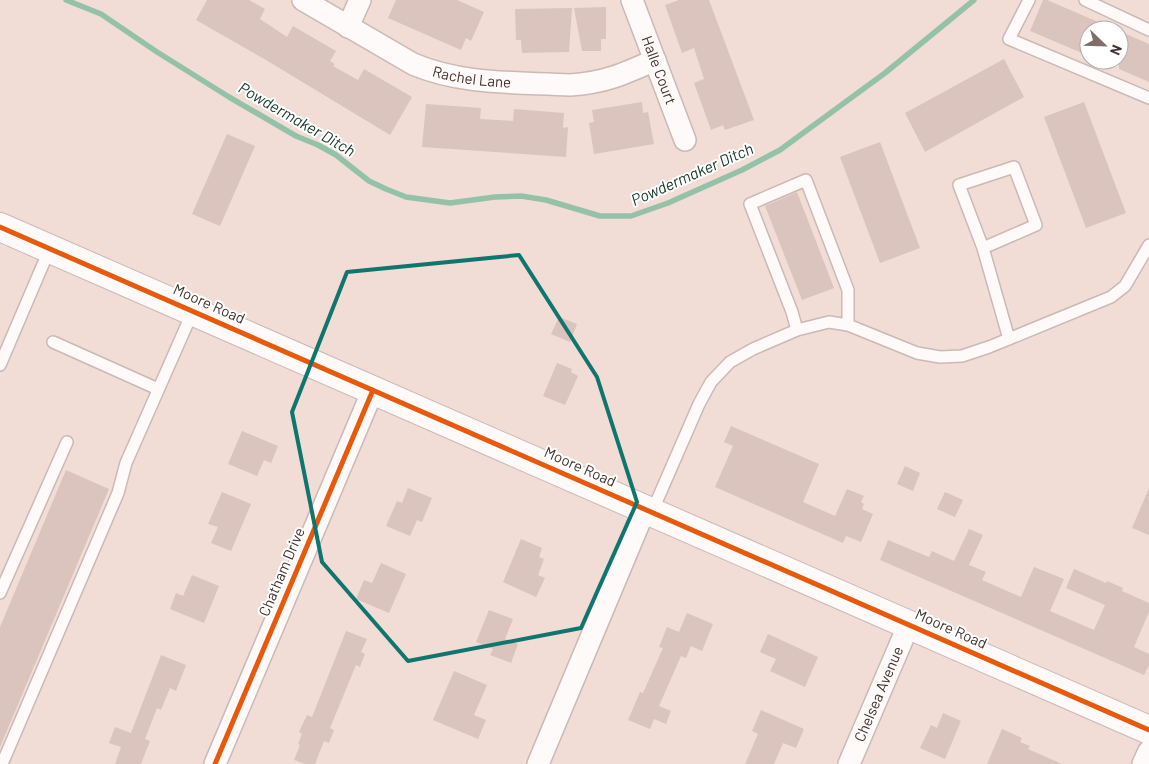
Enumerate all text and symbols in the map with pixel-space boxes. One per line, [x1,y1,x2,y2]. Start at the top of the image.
north arrow [1079,20,1129,70]
street label: Halle Court [638,33,681,107]
text: N [1107,43,1126,58]
street label: Rachel Lane [431,62,512,91]
water label: Powdermaker Ditch [236,77,359,160]
water label: Powdermaker Ditch [628,138,756,209]
street label: Moore Road [171,279,248,327]
street label: Moore Road [542,442,619,490]
street label: Chatham Drive [254,524,308,619]
street label: Moore Road [913,604,990,652]
street label: Chelsea Avenue [850,643,906,744]

